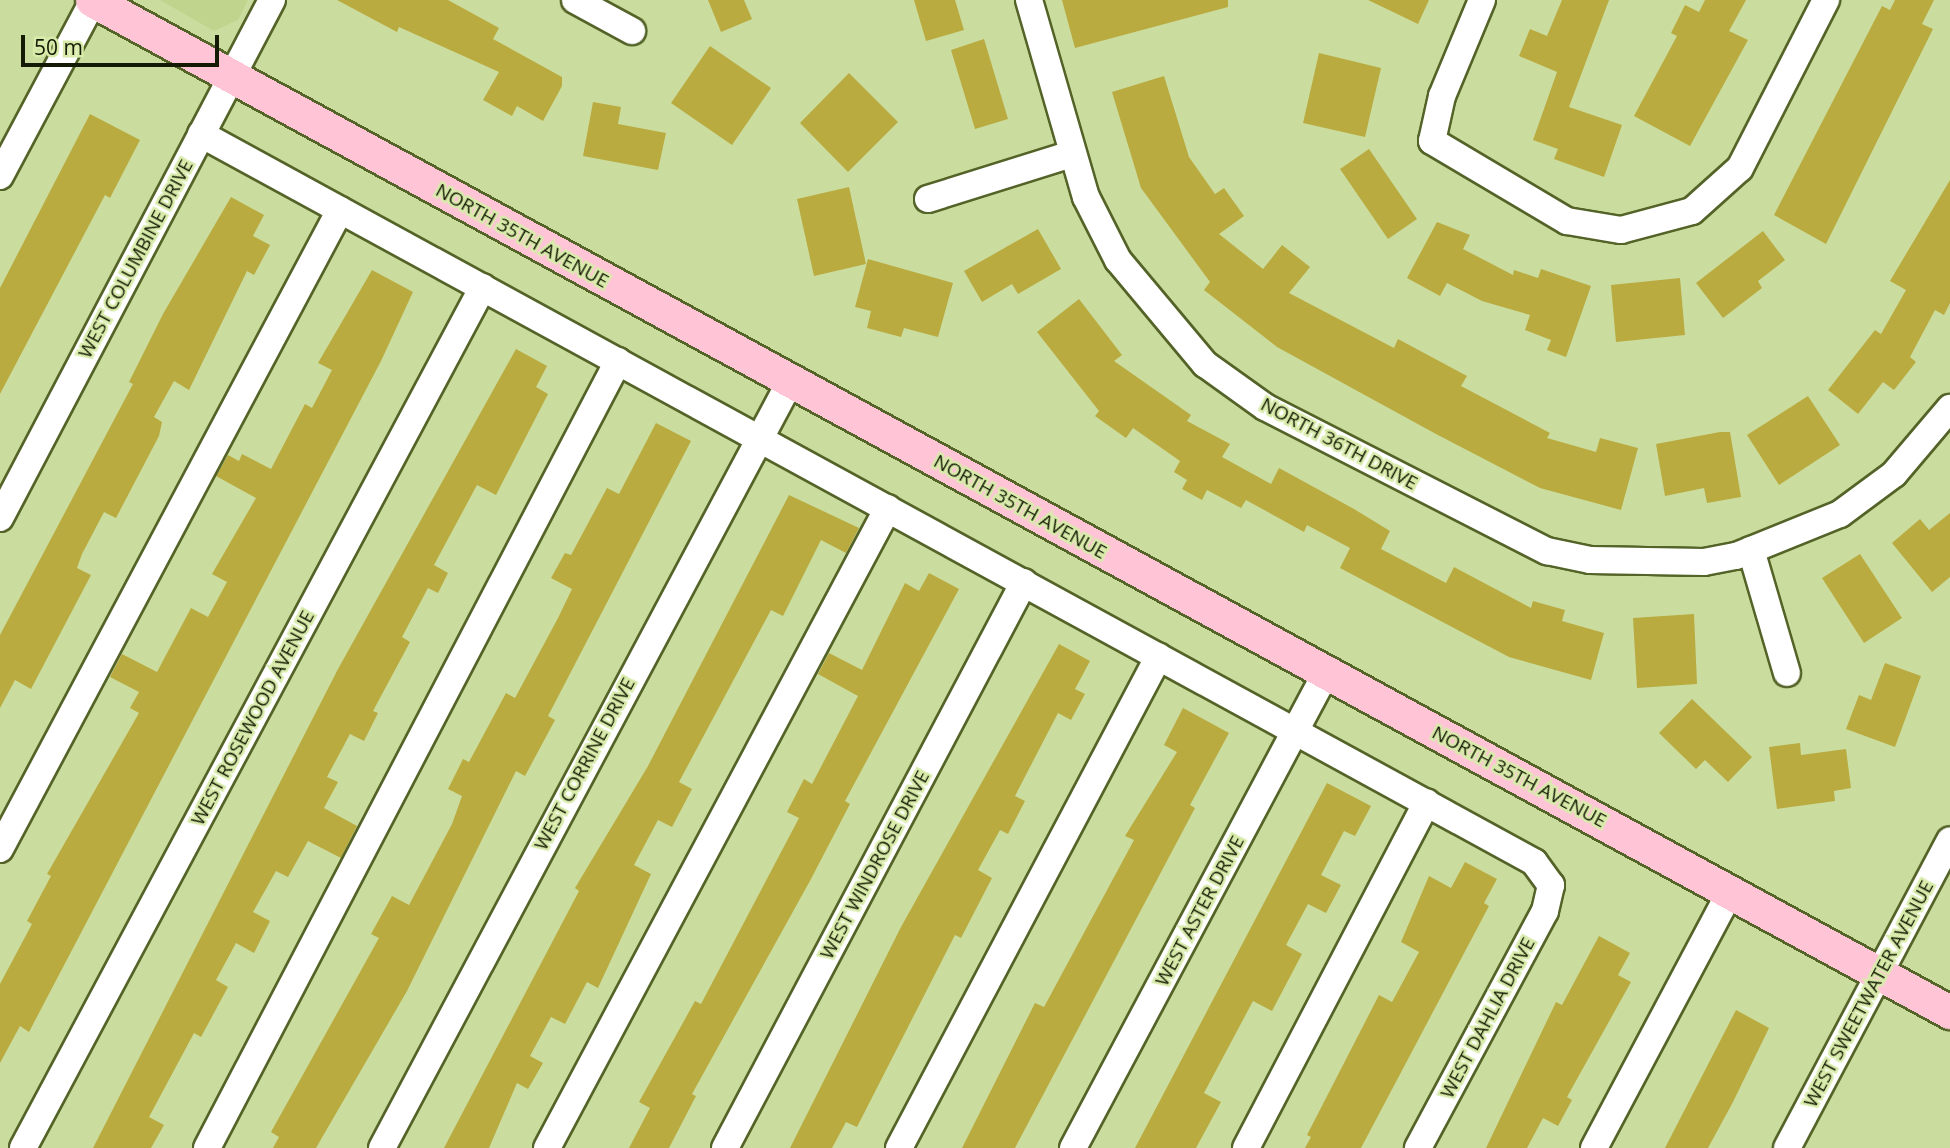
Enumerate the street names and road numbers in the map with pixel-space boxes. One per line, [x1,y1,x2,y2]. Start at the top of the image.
street label: WEST COLUMBINE DRIVE [74,156,198,362]
street label: NORTH 35TH AVENUE [432,179,612,293]
street label: NORTH 36TH DRIVE [1257,393,1421,495]
street label: NORTH 35TH AVENUE [930,450,1110,564]
street label: WEST ROSEWOOD AVENUE [187,607,319,829]
street label: WEST CORRINE DRIVE [530,674,640,854]
street label: NORTH 35TH AVENUE [1428,721,1610,833]
street label: WEST WINDROSE DRIVE [816,767,934,963]
street label: WEST ASTER DRIVE [1151,832,1249,990]
street label: WEST SWEETWATER AVENUE [1799,877,1939,1111]
street label: WEST DAHLIA DRIVE [1436,934,1540,1102]

